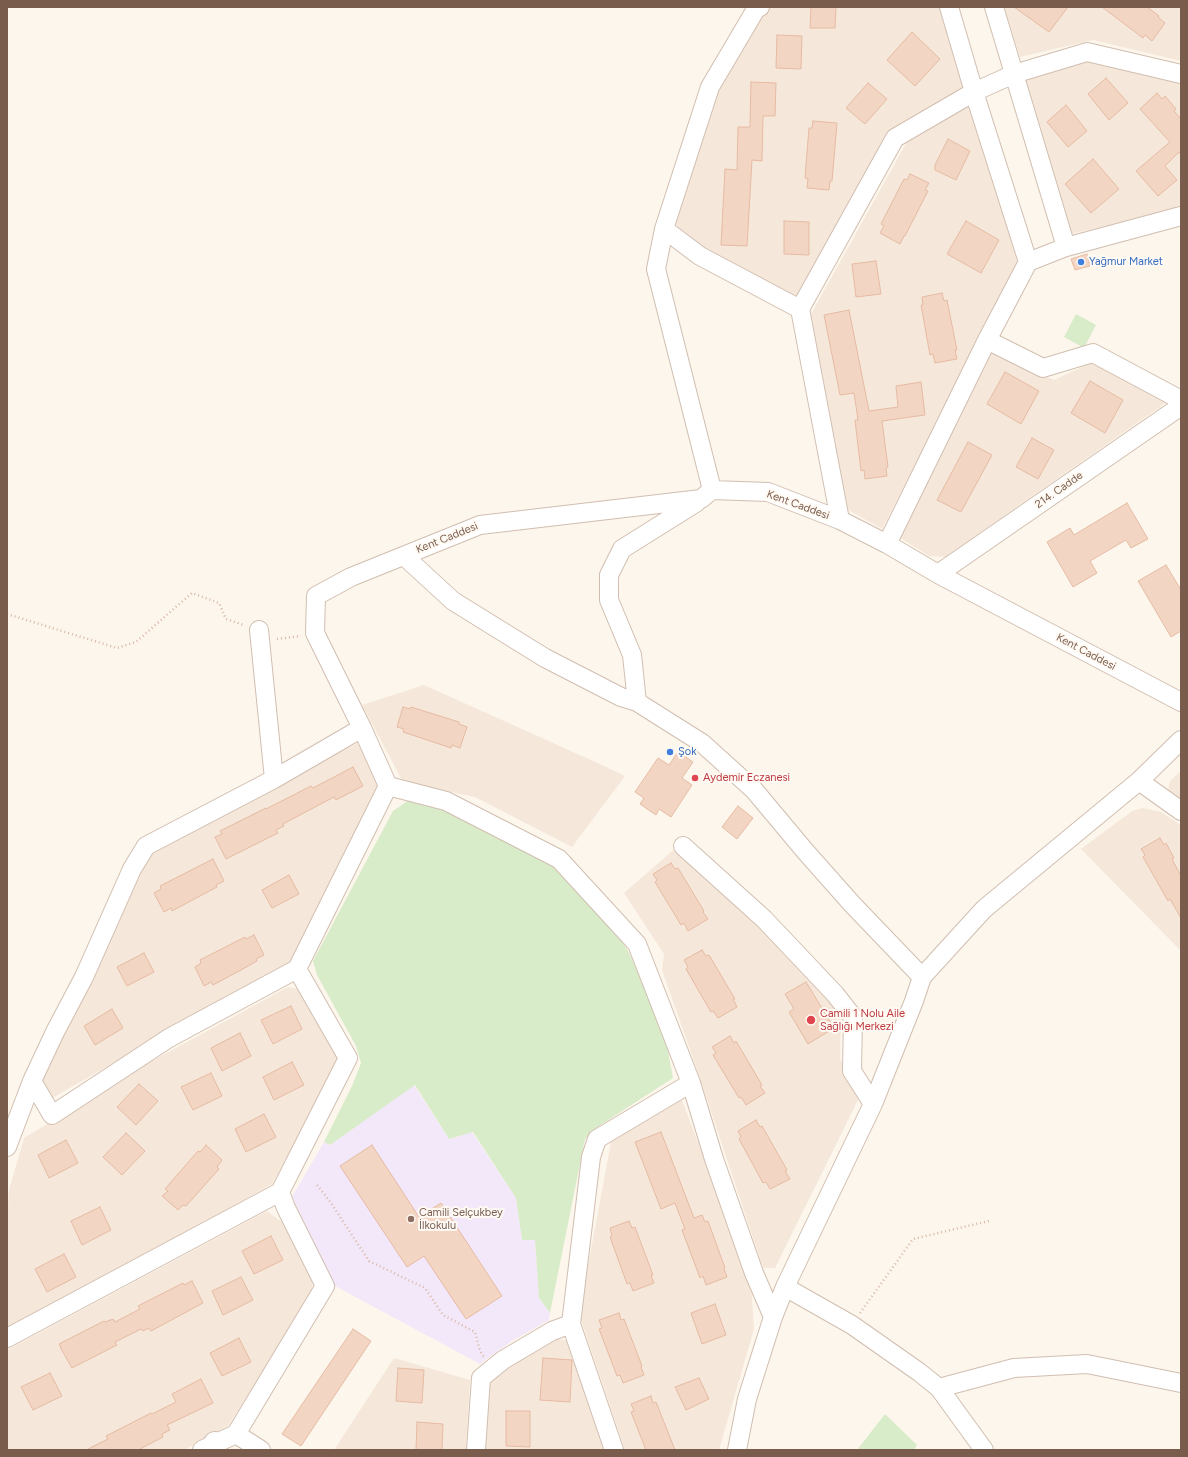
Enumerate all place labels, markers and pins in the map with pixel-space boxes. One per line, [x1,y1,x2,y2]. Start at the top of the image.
place label: Yağmur Market [1089,255,1163,269]
marker: Yağmur Market [1076,257,1086,267]
place label: Şok [678,745,696,759]
marker: Şok [665,747,675,757]
place label: Aydemir Eczanesi [703,771,790,785]
marker: Aydemir Eczanesi [690,773,700,783]
place label: Camili 1 Nolu Aile Sağlığı Merkezi [820,1007,905,1033]
marker: Camili 1 Nolu Aile Sağlığı Merkezi [805,1014,817,1026]
place label: Camili Selçukbey İlkokulu [419,1206,503,1232]
marker: Camili Selçukbey İlkokulu [406,1214,416,1224]

